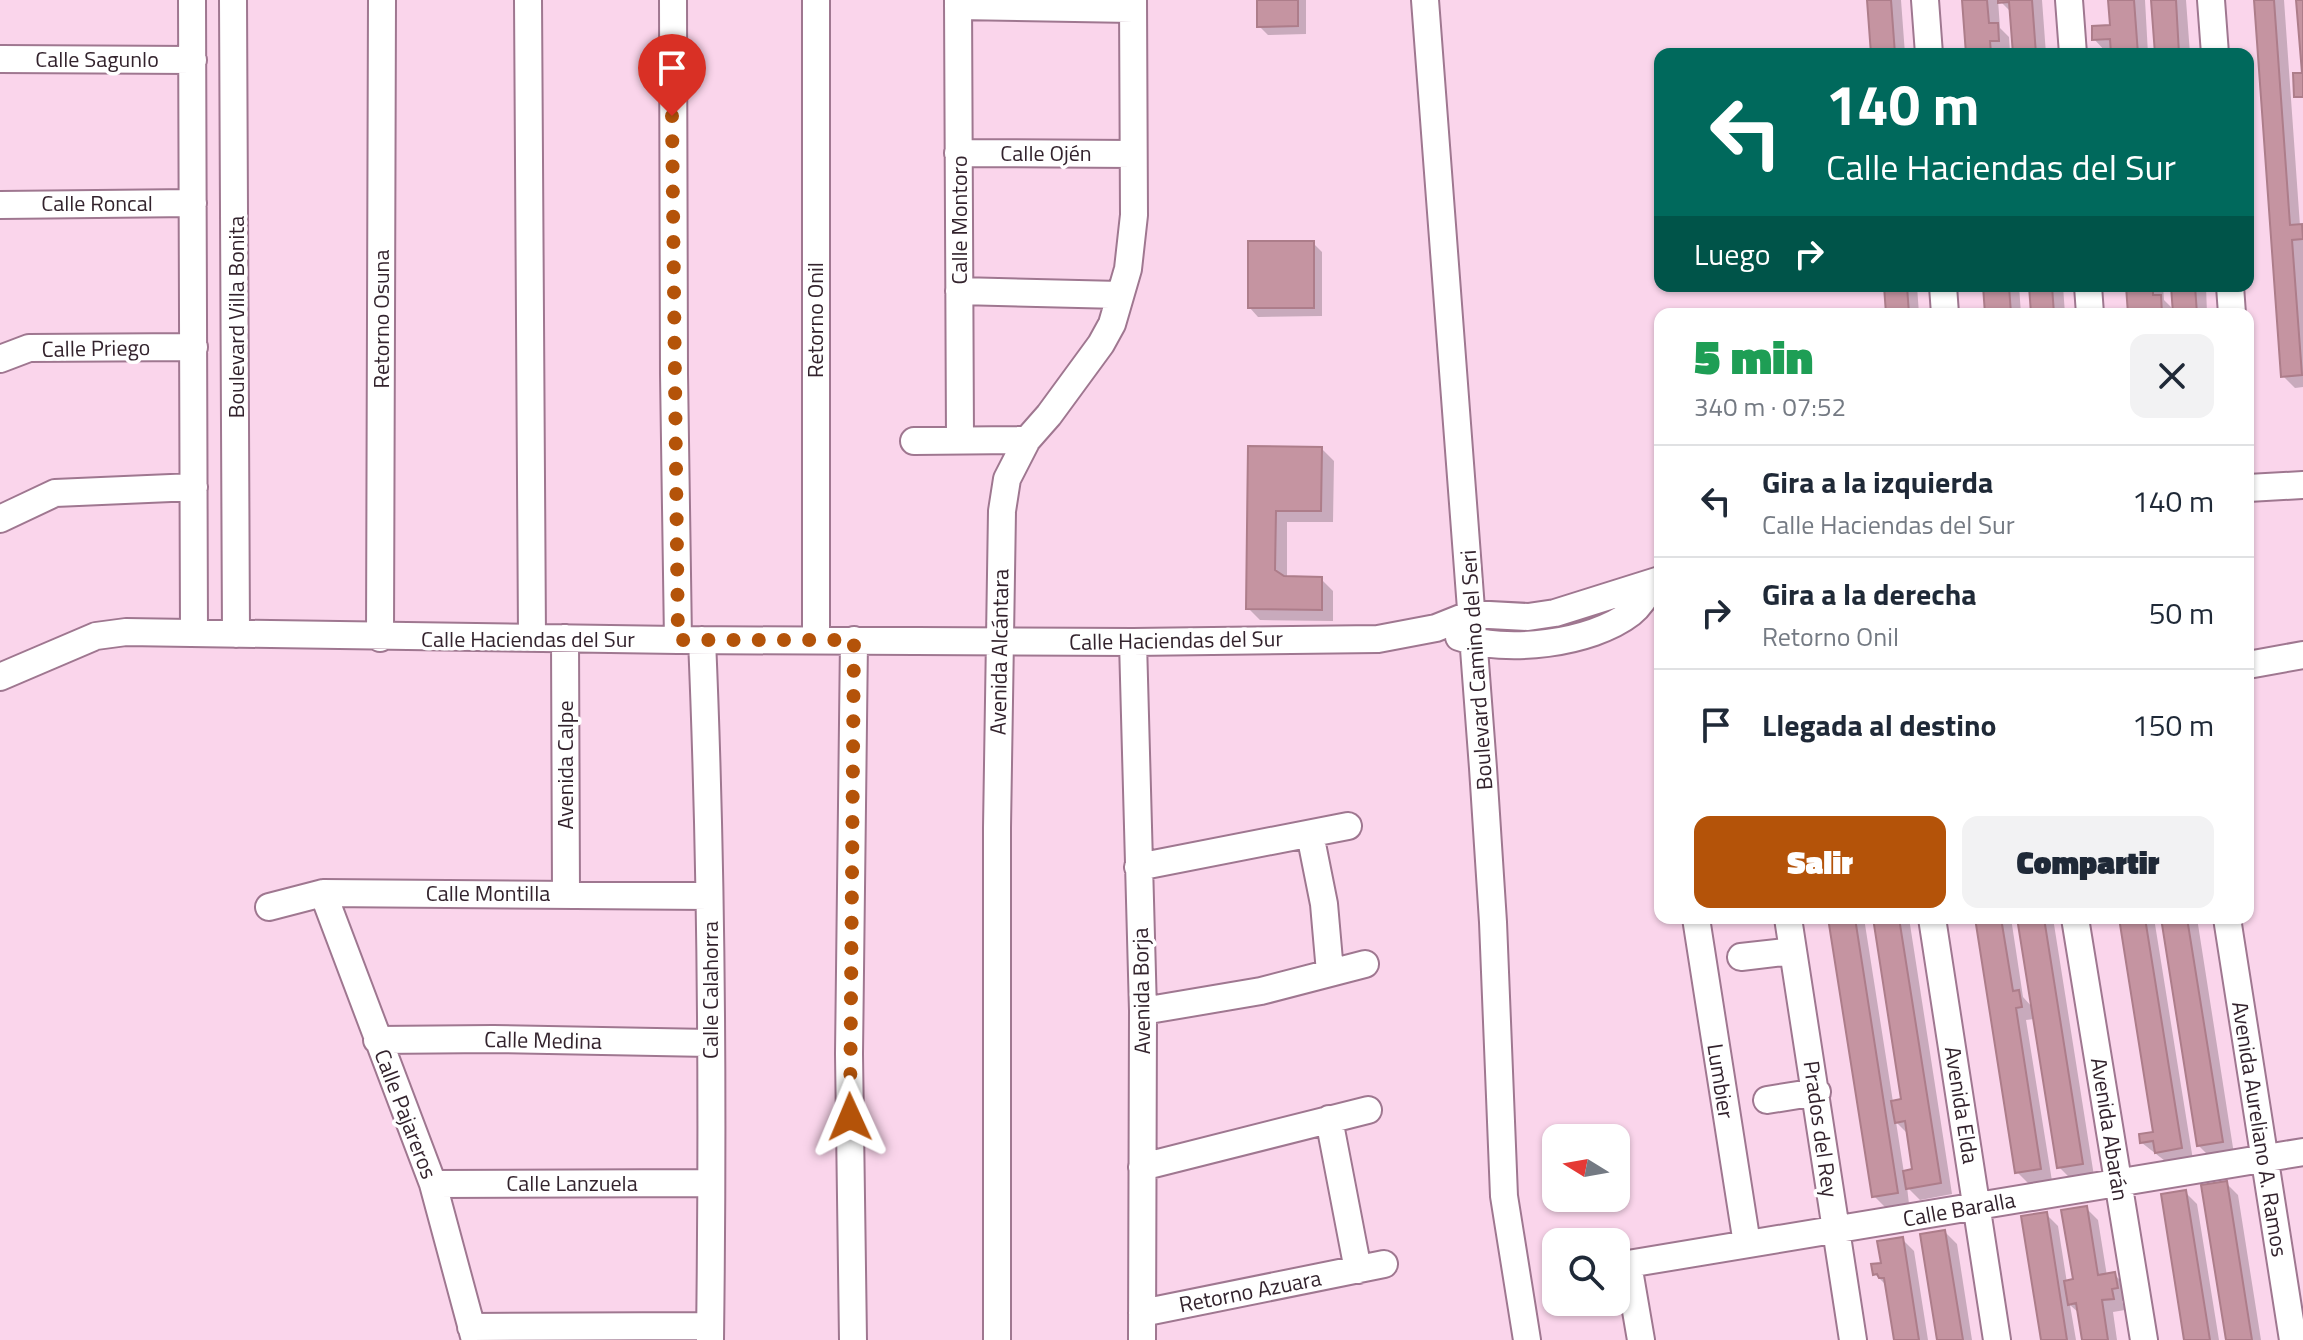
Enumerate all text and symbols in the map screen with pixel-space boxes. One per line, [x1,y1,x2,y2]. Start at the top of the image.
pin [638,34,706,116]
street label: Calle Sagunlo [35,42,159,76]
icon: arrive [650,46,694,90]
text: 140 m [1826,62,1979,147]
icon: left [1694,80,1798,184]
street label: Calle Ojén [1000,136,1092,170]
text: Calle Haciendas del Sur [1826,139,2176,194]
street label: Calle Montoro [942,155,976,285]
street label: Calle Roncal [41,186,153,220]
street label: Boulevard Villa Bonita [219,216,253,418]
text: Luego [1694,231,1771,277]
icon: right [1787,232,1831,276]
street label: Retorno Osuna [364,250,398,388]
street label: Retorno Onil [798,262,832,378]
text: 5 min [1694,320,1813,393]
street label: Calle Priego [41,330,151,366]
button: close [2130,334,2214,418]
text: 340 m · 07:52 [1694,387,1846,426]
text: Gira a la izquierda [1762,459,1993,505]
text: 140 m [2132,478,2214,524]
icon: left [1694,479,1738,523]
text: Calle Haciendas del Sur [1762,505,2015,544]
street label: Boulevard Camino del Seri [1451,549,1501,791]
street label: Avenida Alcántara [981,569,1017,735]
text: Gira a la derecha [1762,571,1977,617]
text: 50 m [2149,590,2214,636]
icon: right [1694,591,1738,635]
text: Retorno Onil [1762,617,1899,656]
street label: Calle Haciendas del Sur [1069,621,1284,659]
street label: Calle Haciendas del Sur [421,622,635,656]
street label: Avenida Calpe [548,700,582,830]
text: Llegada al destino [1762,702,1996,748]
text: 150 m [2132,702,2214,748]
icon: arrive [1694,703,1738,747]
button: Salir [1694,816,1946,908]
button: Compartir [1962,816,2214,908]
street label: Calle Montilla [426,876,550,910]
street label: Calle Calahorra [693,921,727,1059]
street label: Avenida Borja [1123,927,1159,1055]
street label: Avenida Aureliano A. Ramos [2223,999,2297,1259]
street label: Calle Medina [484,1022,602,1058]
street label: Lumbier [1698,1041,1744,1121]
street label: Calle Pajareros [366,1044,446,1184]
street label: Avenida Elda [1936,1044,1988,1166]
street label: Avenida Abarán [2082,1055,2138,1203]
street label: Prados del Rey [1795,1059,1847,1200]
position arrow [808,1075,892,1159]
north arrow [1542,1124,1630,1212]
map controls [1542,1124,1630,1316]
street label: Calle Lanzuela [506,1166,638,1200]
street label: Calle Baralla [1900,1182,2018,1236]
button: search [1542,1228,1630,1316]
street label: Retorno Azuara [1176,1261,1324,1321]

